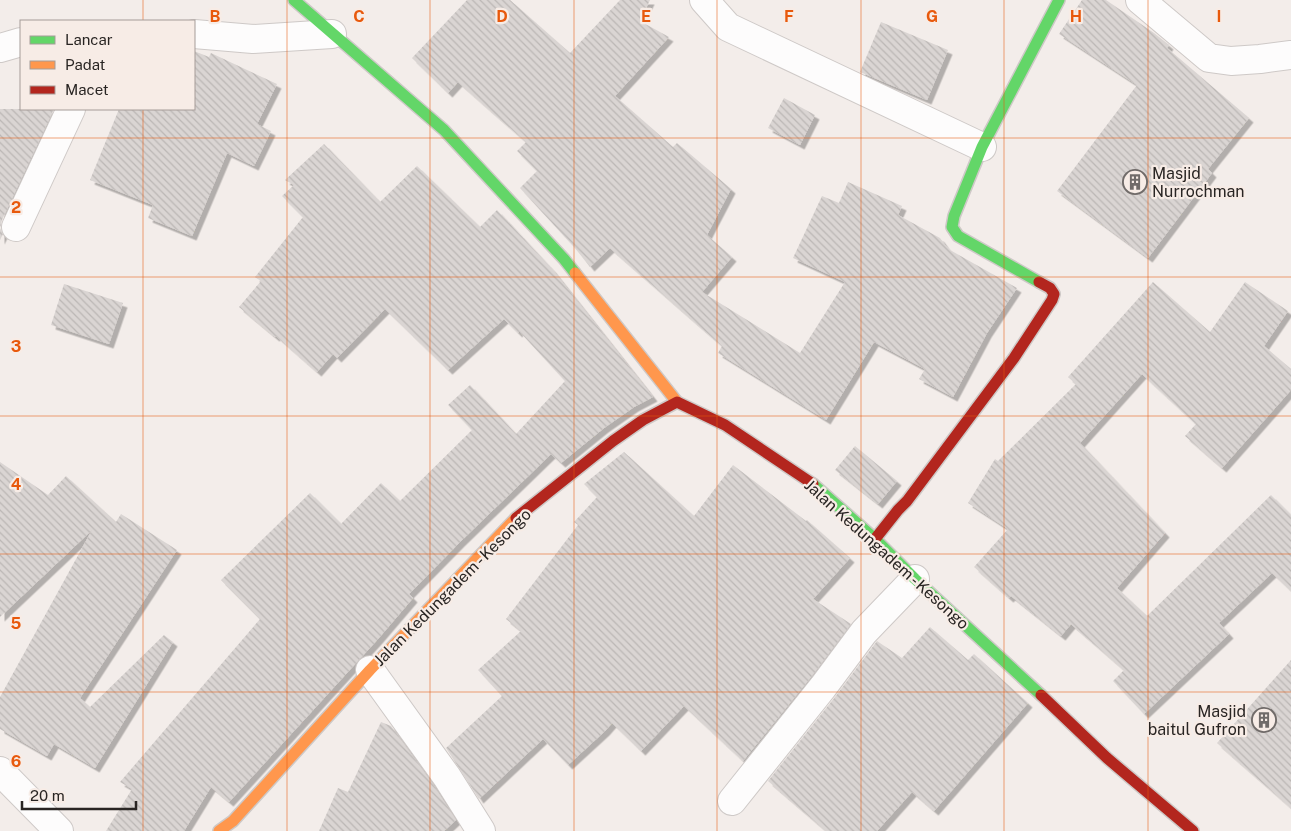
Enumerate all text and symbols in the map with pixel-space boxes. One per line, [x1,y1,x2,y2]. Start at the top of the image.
text: B [210,7,221,26]
text: C [353,7,365,26]
text: D [496,7,508,26]
text: E [641,7,651,26]
text: F [784,7,794,26]
text: G [926,7,938,26]
text: H [1070,7,1082,26]
text: I [1217,7,1221,26]
legend [20,20,195,110]
text: Lancar [65,31,113,48]
text: Padat [65,56,106,73]
text: Macet [65,81,109,98]
place label: Masjid Nurrochman [1152,164,1245,201]
building icon: Masjid Nurrochman [1122,169,1148,195]
text: 2 [11,198,21,217]
text: 3 [11,337,21,356]
text: 4 [11,475,22,494]
street label: Jalan Kedungadem - Kesongo [801,476,973,633]
street label: Jalan Kedungadem - Kesongo [370,505,535,670]
text: 5 [11,614,22,633]
place label: Masjid baitul Gufron [1148,702,1246,739]
building icon: Masjid baitul Gufron [1251,707,1277,733]
text: 6 [11,752,21,771]
scale bar [22,778,136,810]
text: 20 m [30,787,65,804]

